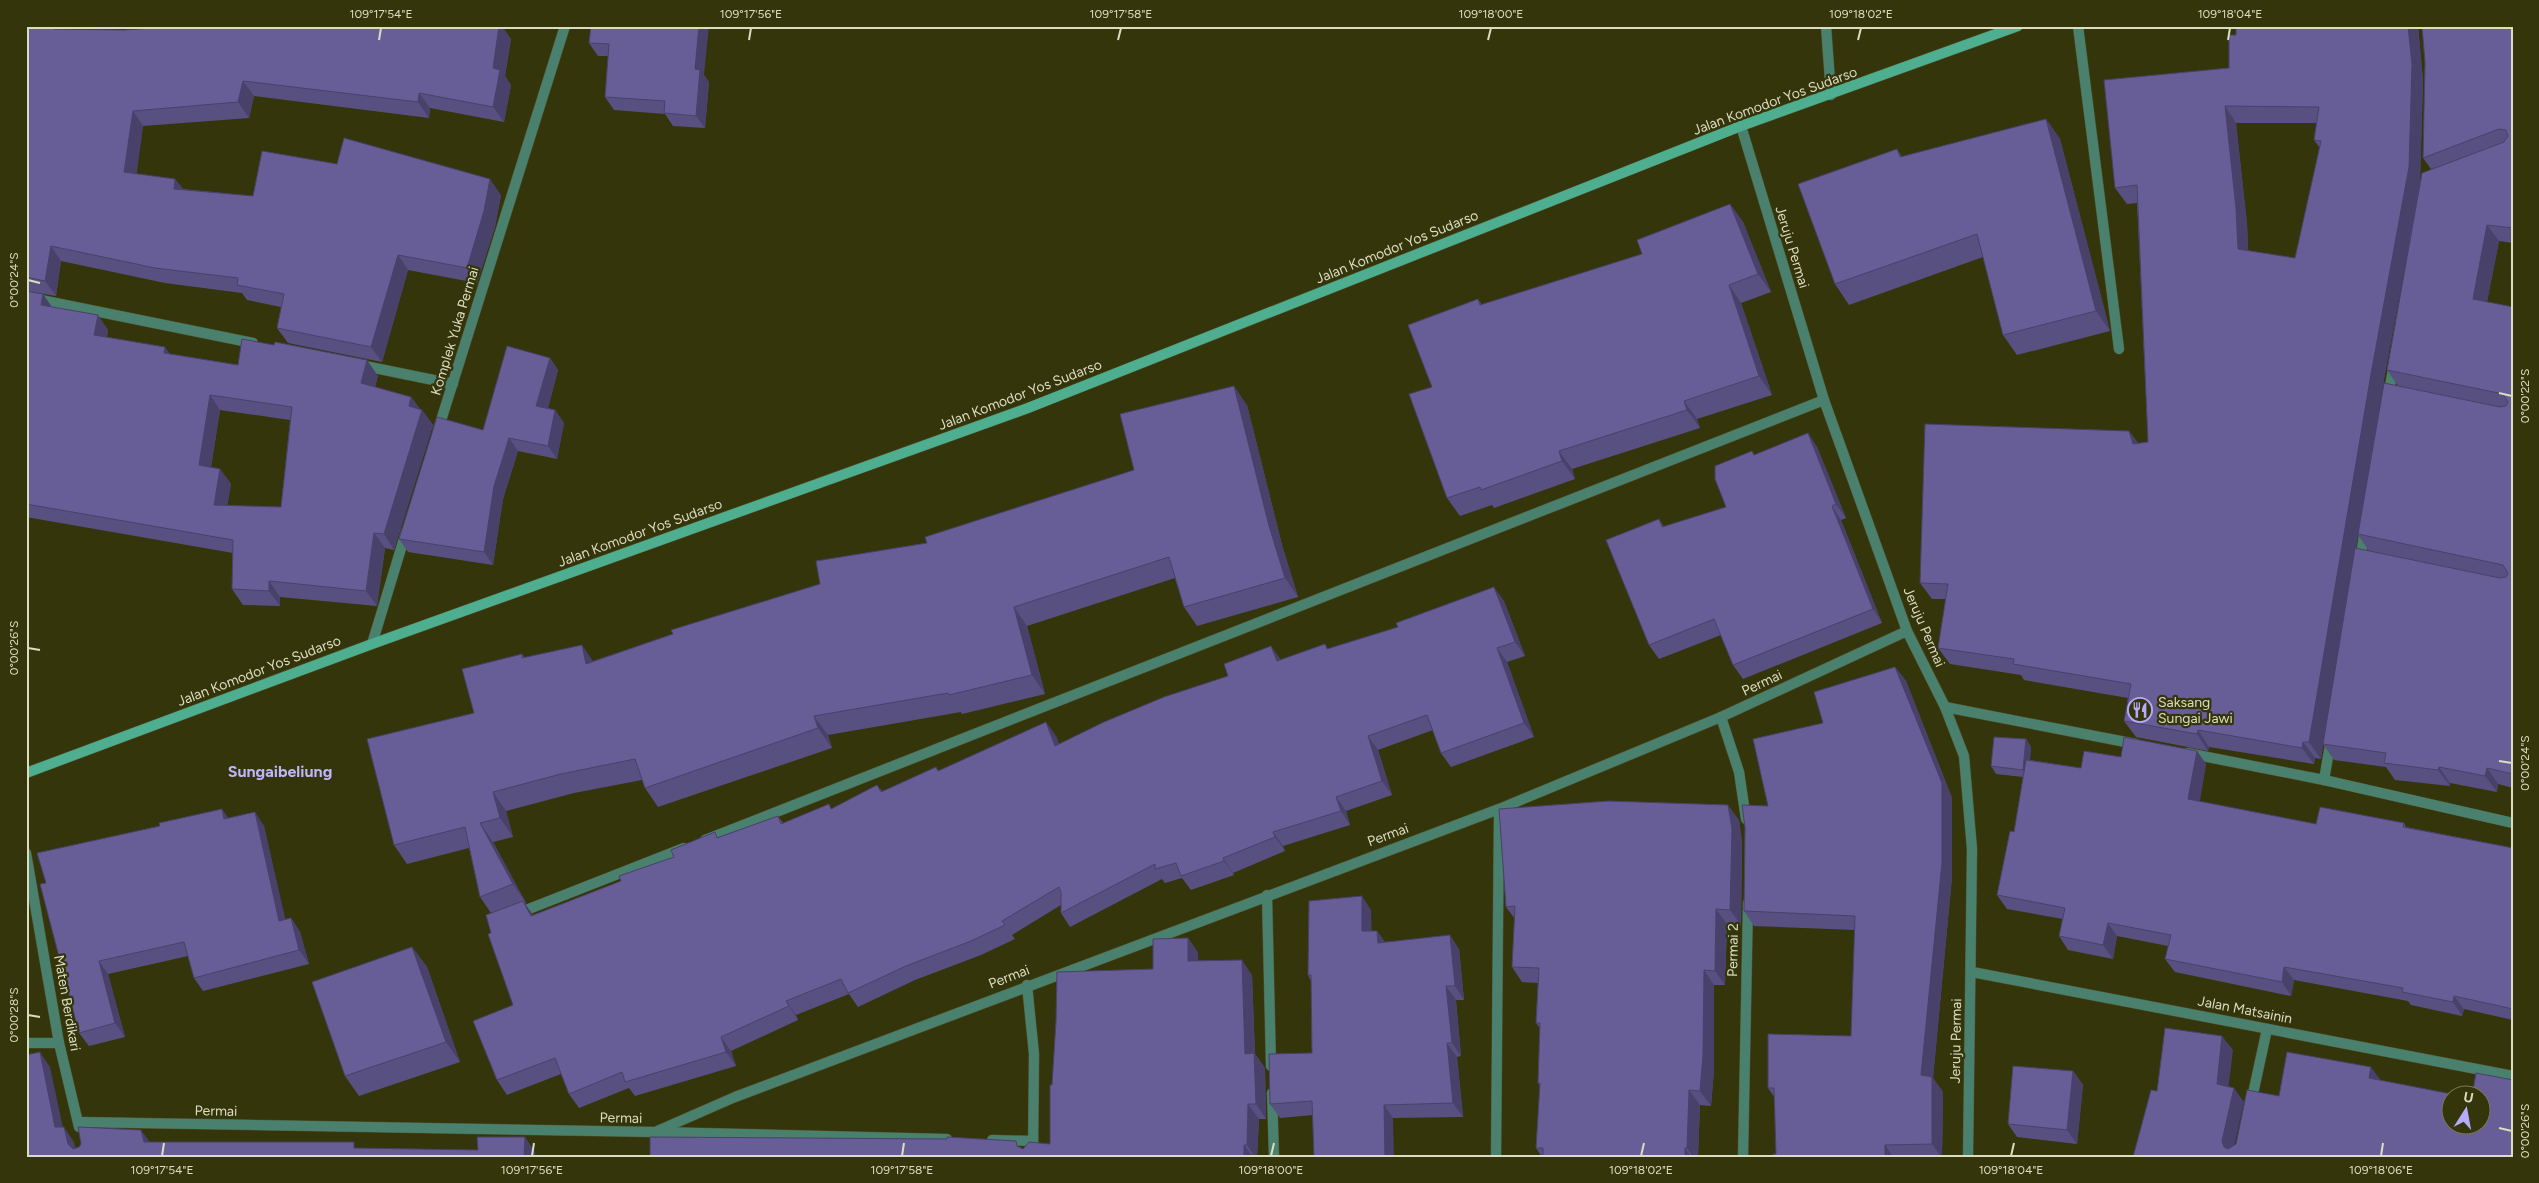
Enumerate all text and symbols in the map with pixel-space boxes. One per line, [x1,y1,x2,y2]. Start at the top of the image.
text: 109°17'54"E [350,7,412,21]
text: 109°17'56"E [720,7,782,21]
text: 109°17'58"E [1090,7,1152,21]
text: 109°18'00"E [1459,7,1523,21]
text: 109°18'02"E [1829,7,1893,21]
text: 109°18'04"E [2198,7,2262,21]
street label: Jalan Komodor Yos Sudarso [1690,63,1860,139]
street label: Jeruju Permai [1771,204,1813,290]
street label: Jalan Komodor Yos Sudarso [1313,207,1481,287]
text: 0°00'24"S [7,252,21,308]
street label: Komplek Yuka Permai [427,265,483,397]
street label: Jalan Komodor Yos Sudarso [936,356,1104,434]
text: 0°00'22"S [2518,369,2532,423]
street label: Jalan Komodor Yos Sudarso [555,495,725,571]
street label: Jeruju Permai [1900,585,1948,669]
text: 0°00'26"S [7,621,21,675]
street label: Jalan Komodor Yos Sudarso [175,632,343,710]
street label: Permai [1739,666,1785,700]
place label: Saksang Sungai Jawi [2158,694,2233,727]
restaurant icon: Saksang Sungai Jawi [2127,697,2153,723]
text: 0°00'24"S [2518,735,2532,791]
district label: Sungaibeliung [228,762,332,781]
street label: Permai [1365,820,1411,850]
street label: Permai 2 [1724,923,1742,977]
street label: Maten Berdikari [50,954,84,1052]
street label: Permai [986,961,1032,993]
text: 0°00'28"S [7,987,21,1043]
street label: Jalan Matsainin [2196,993,2294,1028]
street label: Jeruju Permai [1947,998,1965,1084]
north arrow [2442,1086,2492,1136]
text: U [2462,1088,2475,1107]
street label: Permai [195,1102,237,1120]
text: 0°00'26"S [2518,1104,2532,1158]
street label: Permai [600,1109,642,1127]
text: 109°17'54"E [131,1163,193,1177]
text: 109°17'56"E [501,1163,563,1177]
text: 109°17'58"E [871,1163,933,1177]
text: 109°18'00"E [1239,1163,1303,1177]
text: 109°18'02"E [1609,1163,1673,1177]
text: 109°18'04"E [1979,1163,2043,1177]
text: 109°18'06"E [2349,1163,2413,1177]

